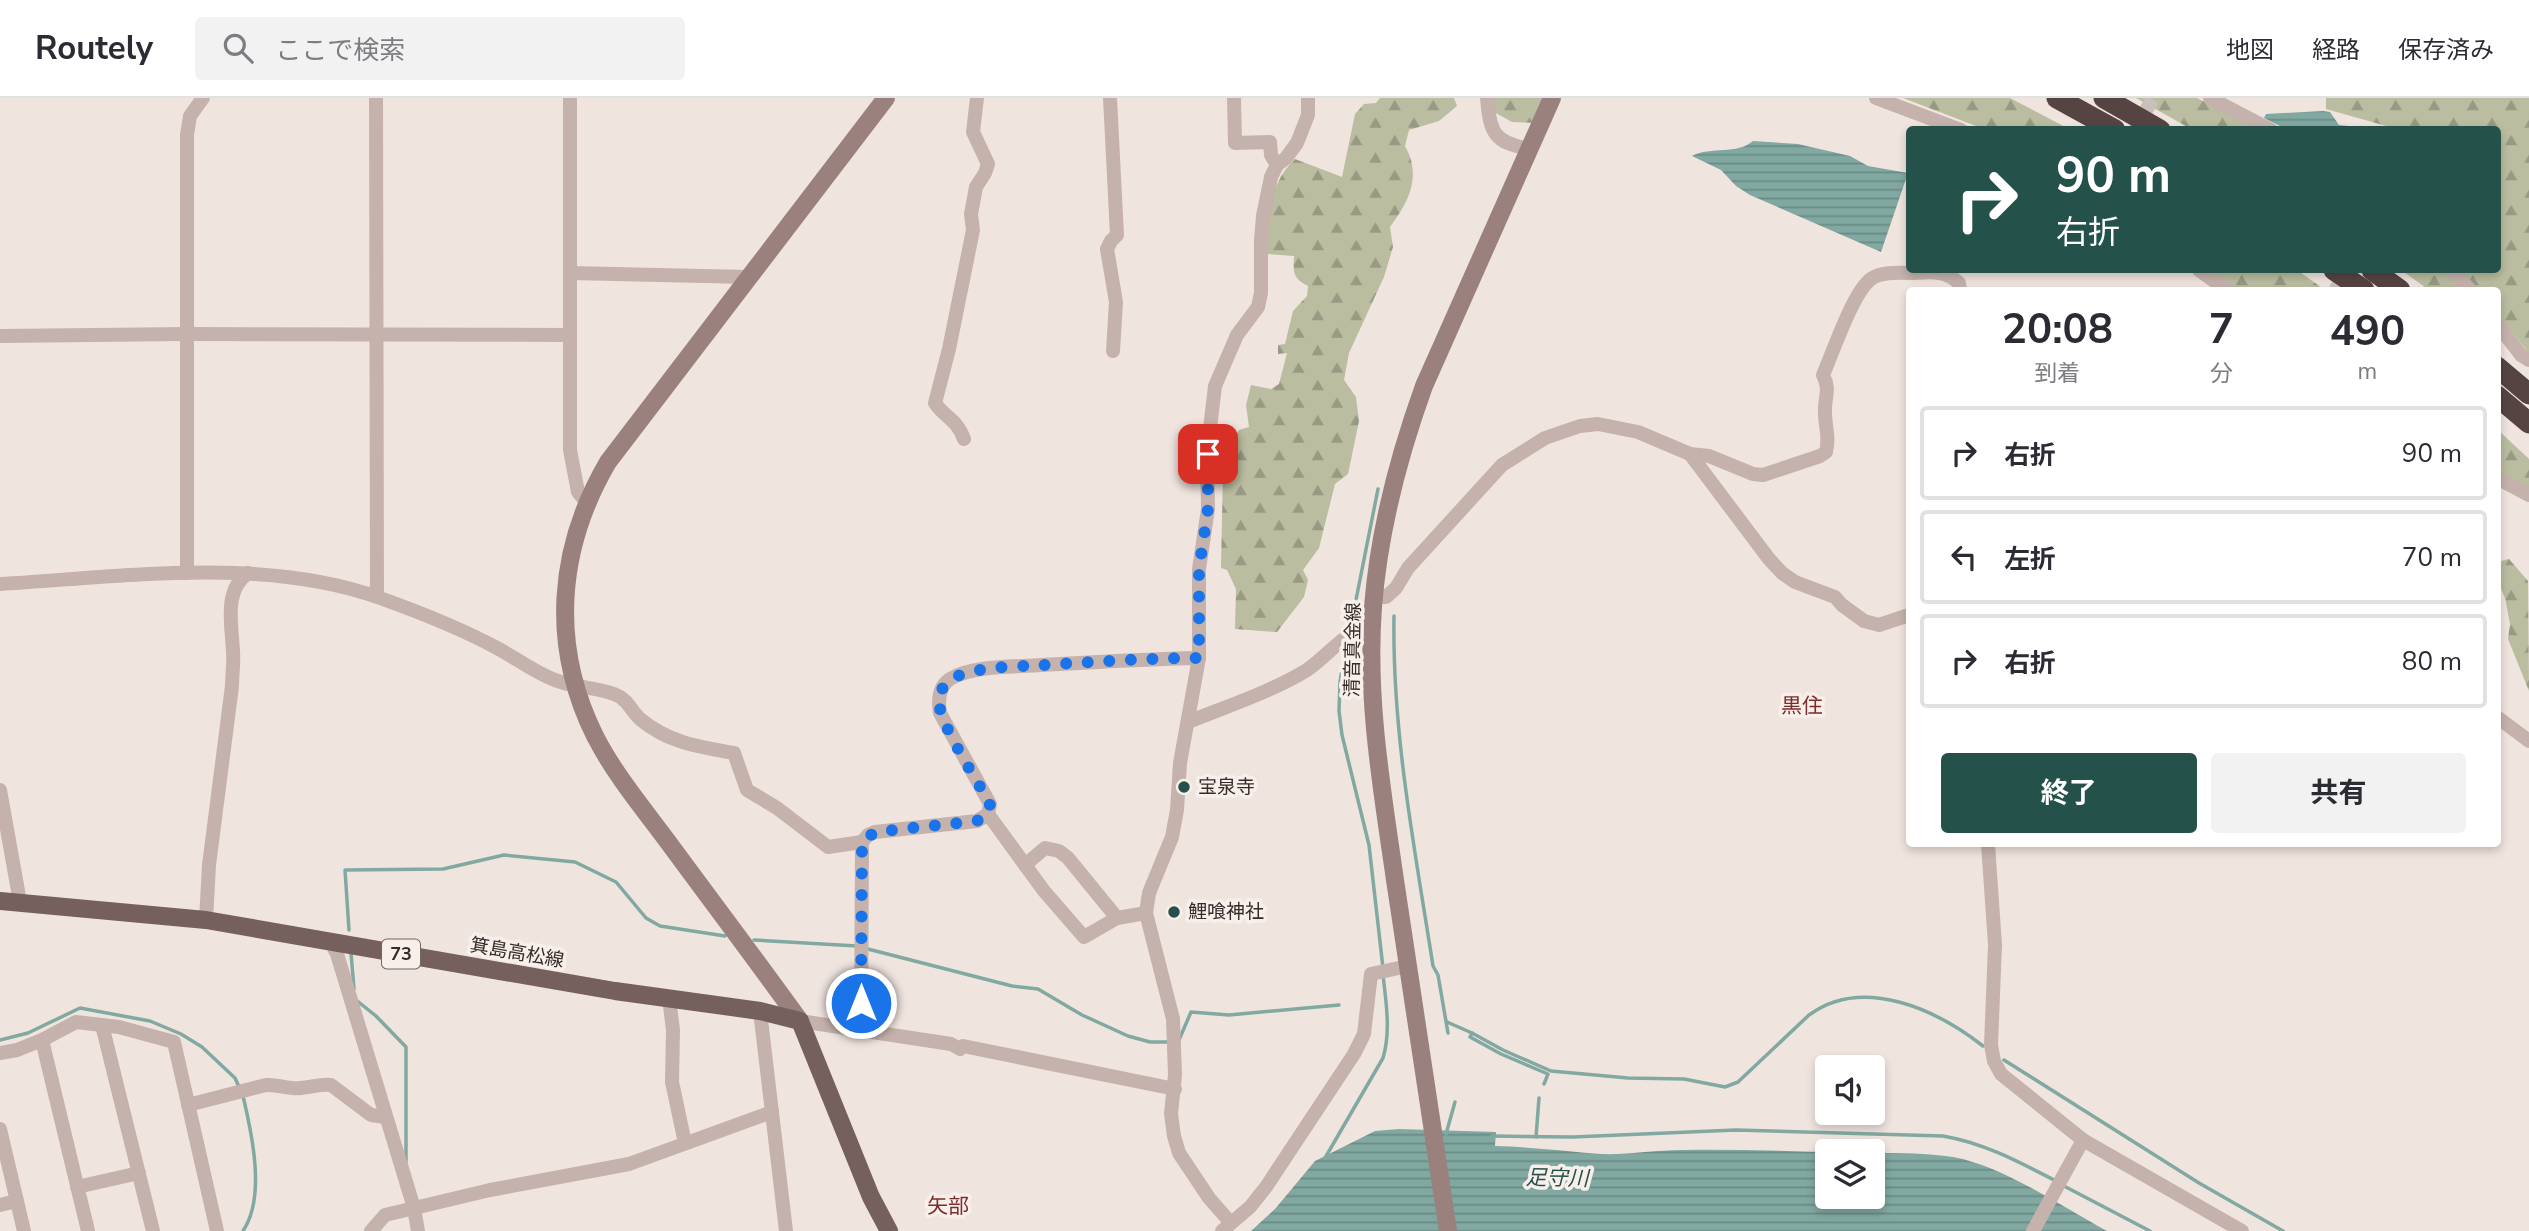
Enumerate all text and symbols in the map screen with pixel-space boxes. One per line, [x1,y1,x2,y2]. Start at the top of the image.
search box [195,17,685,80]
text: Routely [35,26,153,71]
icon: search [219,29,257,67]
text: ここで検索 [275,33,405,68]
text: 地図 [2226,34,2274,66]
text: 経路 [2312,34,2360,66]
text: 保存済み [2398,34,2494,66]
text: 90 m [2056,142,2171,209]
icon: right [1941,154,2032,245]
text: 右折 [2056,211,2120,254]
text: 20:08 [2002,301,2113,358]
text: 7 [2209,301,2234,358]
text: 490 [2330,303,2405,360]
text: m [2358,356,2377,387]
text: 到着 [2034,358,2080,389]
text: 分 [2210,358,2233,389]
pin [1178,424,1238,484]
icon: right [1945,434,1983,472]
icon: arrive [1189,435,1227,473]
text: 90 m [2402,436,2462,471]
text: 右折 [2004,438,2056,473]
icon: left [1945,538,1983,576]
text: 70 m [2402,540,2462,575]
text: 左折 [2004,542,2056,577]
street label: 清音真金線 [1339,602,1367,698]
icon: right [1945,642,1983,680]
text: 80 m [2402,644,2462,679]
text: 右折 [2004,646,2056,681]
district label: 黒住 [1781,692,1823,720]
button: 終了 [1941,753,2197,833]
button: 共有 [2211,753,2466,833]
place label: 宝泉寺 [1198,774,1255,800]
marker: 宝泉寺 [1176,779,1192,795]
place label: 鯉喰神社 [1188,899,1264,925]
marker: 鯉喰神社 [1166,904,1182,920]
street label: 箕島高松線 [468,932,566,974]
road number: 73 [382,940,420,968]
position arrow [824,966,898,1040]
map controls [1815,1055,1885,1209]
button: sound [1815,1055,1885,1125]
button: layers [1815,1139,1885,1209]
water label: 足守川 [1525,1163,1591,1193]
district label: 矢部 [927,1192,969,1220]

